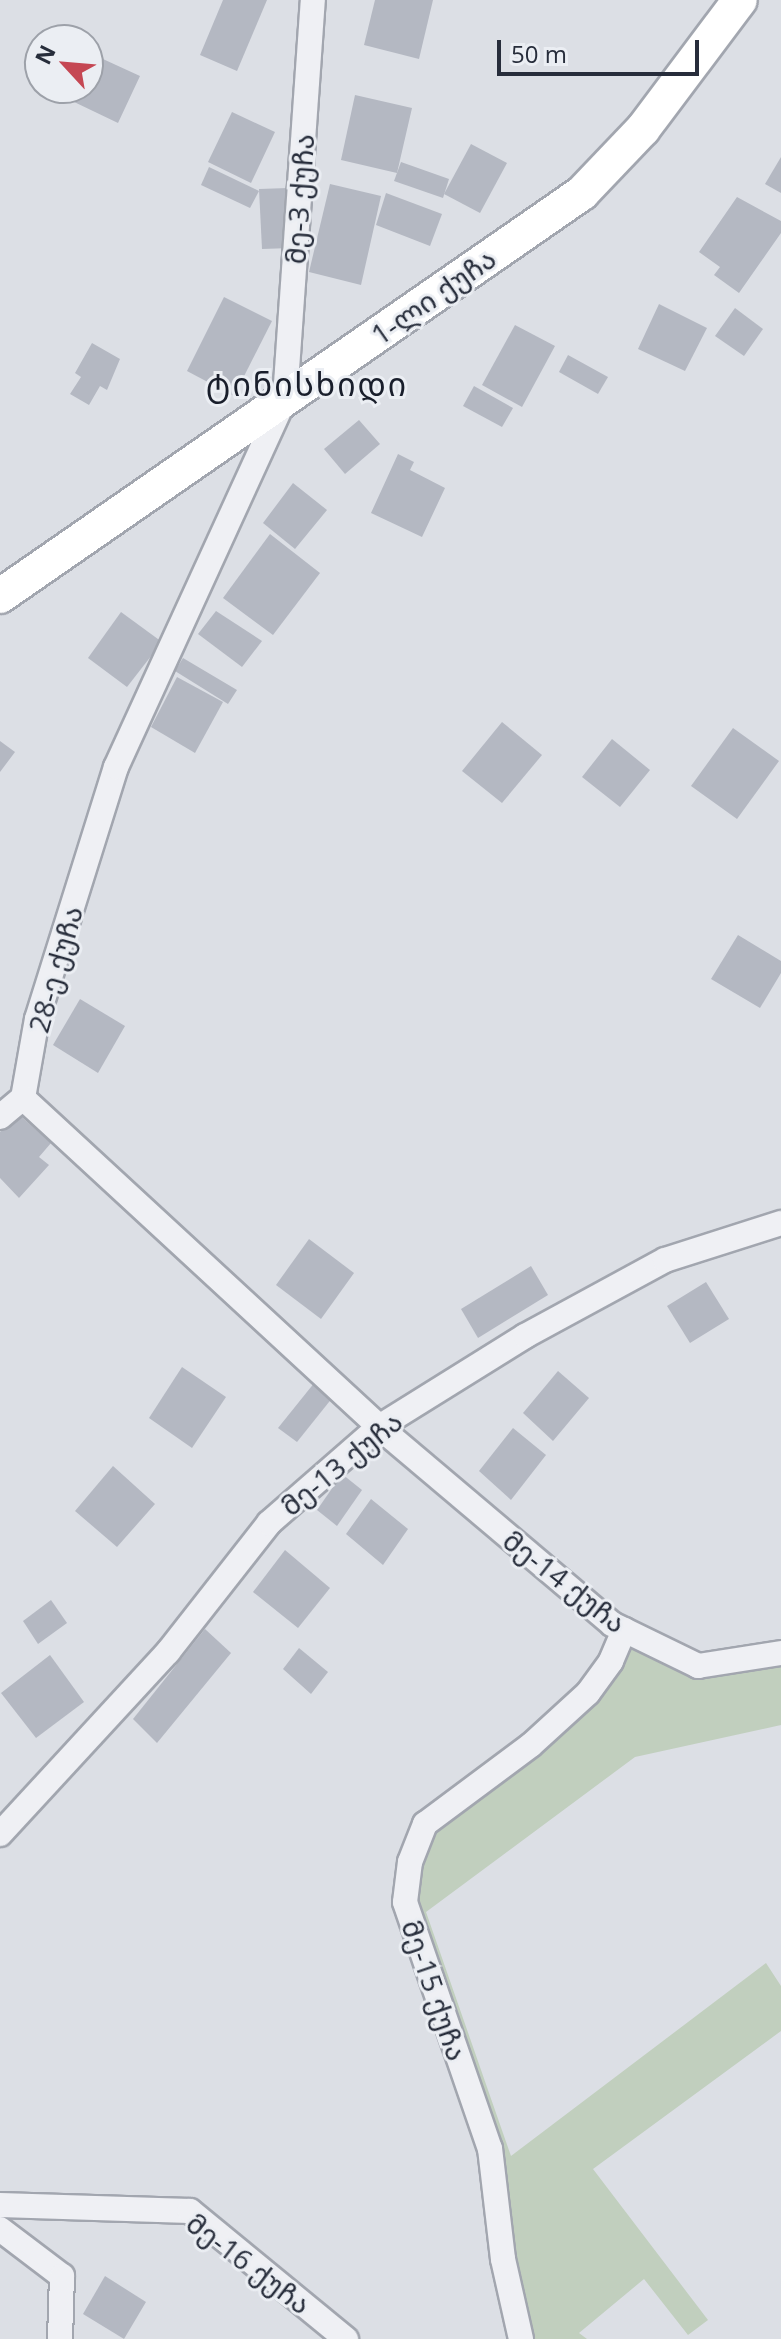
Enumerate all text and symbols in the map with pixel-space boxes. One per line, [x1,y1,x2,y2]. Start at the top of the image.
north arrow [24,24,104,104]
scale bar [501,24,703,74]
text: 50 m [511,37,567,70]
text: N [27,40,62,69]
street label: მე-3 ქუჩა [278,133,320,265]
street label: 1-ლი ქუჩა [364,241,502,351]
district label: ტინისხიდი [206,365,408,403]
street label: 28-ე ქუჩა [21,902,89,1036]
street label: მე-13 ქუჩა [273,1404,409,1522]
street label: მე-14 ქუჩა [497,1523,633,1639]
street label: მე-15 ქუჩა [395,1915,475,2065]
street label: მე-16 ქუჩა [180,2205,318,2321]

